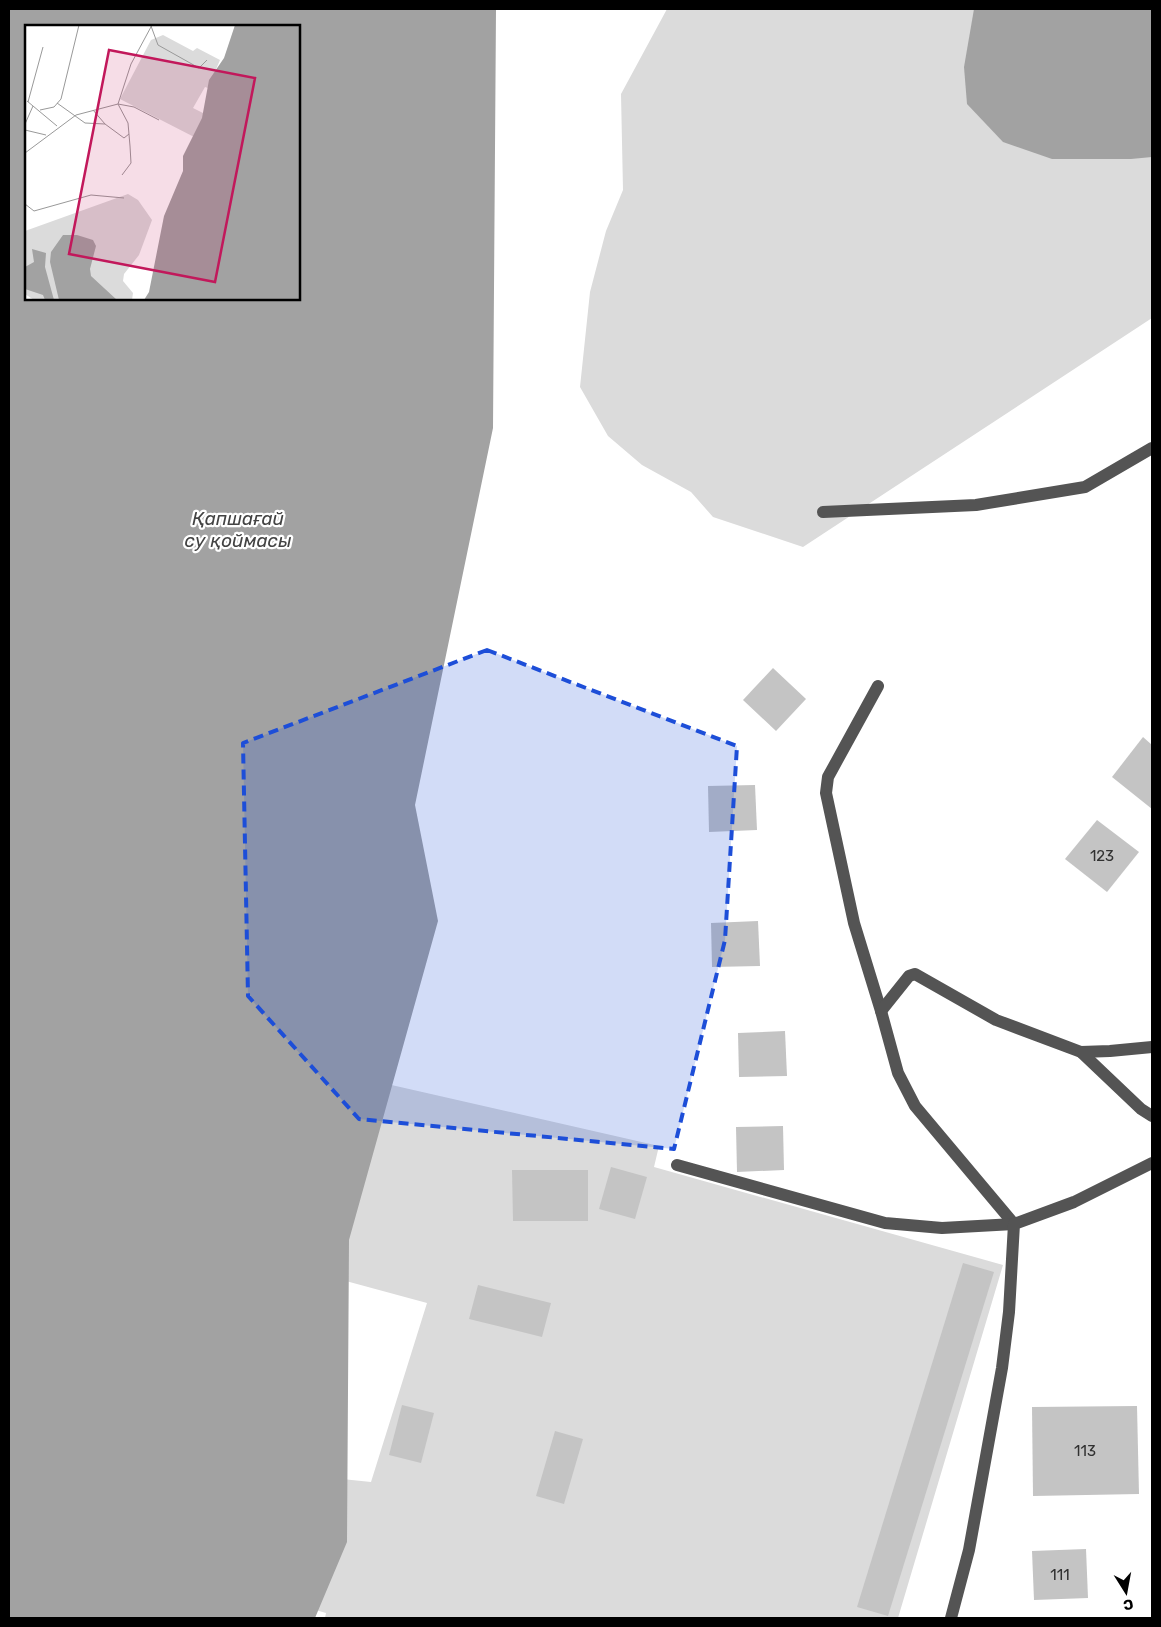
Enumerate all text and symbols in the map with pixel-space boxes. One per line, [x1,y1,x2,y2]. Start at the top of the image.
inset map [25,25,300,300]
water label: Қапшағай су қоймасы [185,507,292,552]
house number: 123 [1090,847,1114,865]
house number: 113 [1074,1442,1096,1460]
house number: 111 [1050,1566,1070,1584]
north arrow [1101,1567,1151,1617]
text: С [1122,1595,1135,1614]

